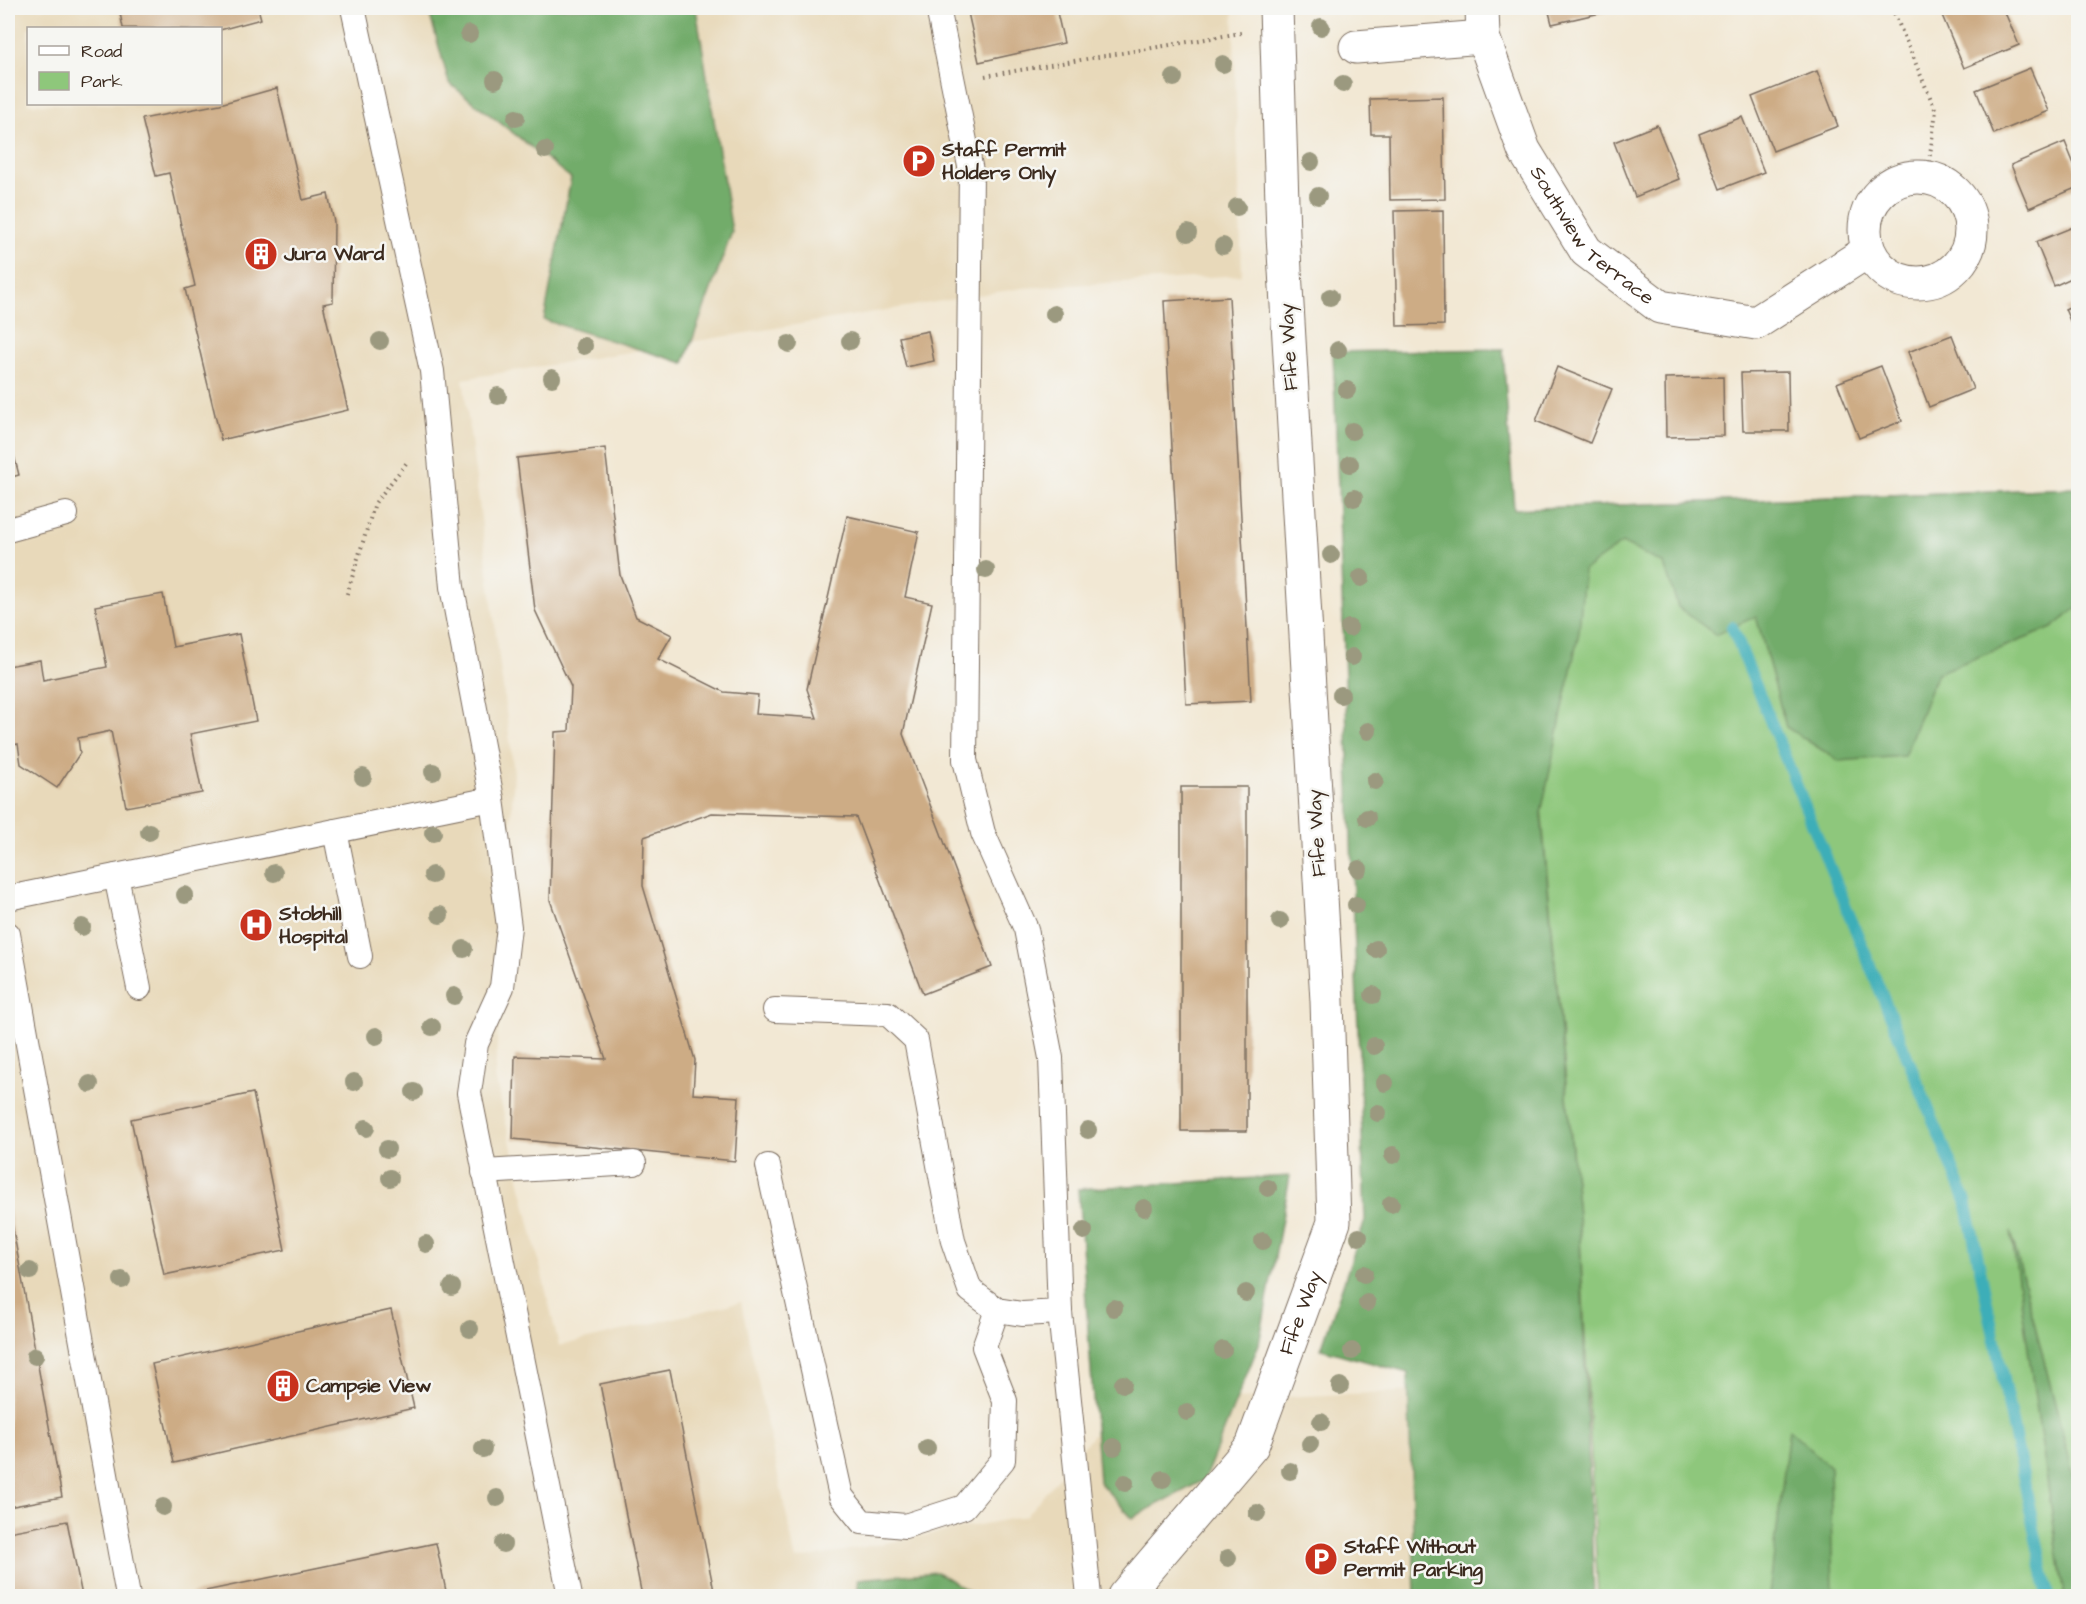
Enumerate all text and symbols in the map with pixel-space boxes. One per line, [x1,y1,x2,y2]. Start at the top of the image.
legend [27,27,222,105]
text: Road [81,39,122,64]
text: Park [81,69,123,94]
place label: Staff Permit Holders Only [941,136,1067,188]
parking icon: Staff Permit Holders Only [901,143,937,179]
street label: Southview Terrace [1523,160,1660,312]
building icon: Jura Ward [243,236,279,272]
place label: Jura Ward [283,240,385,268]
street label: Fife Way [1273,302,1306,391]
street label: Fife Way [1301,788,1334,877]
place label: Stobhill Hospital [278,900,348,951]
hospital icon: Stobhill Hospital [238,907,274,943]
street label: Fife Way [1273,1267,1330,1359]
building icon: Campsie View [265,1368,301,1404]
place label: Campsie View [306,1372,432,1400]
place label: Staff Without Permit Parking [1343,1533,1484,1585]
parking icon: Staff Without Permit Parking [1303,1541,1339,1577]

